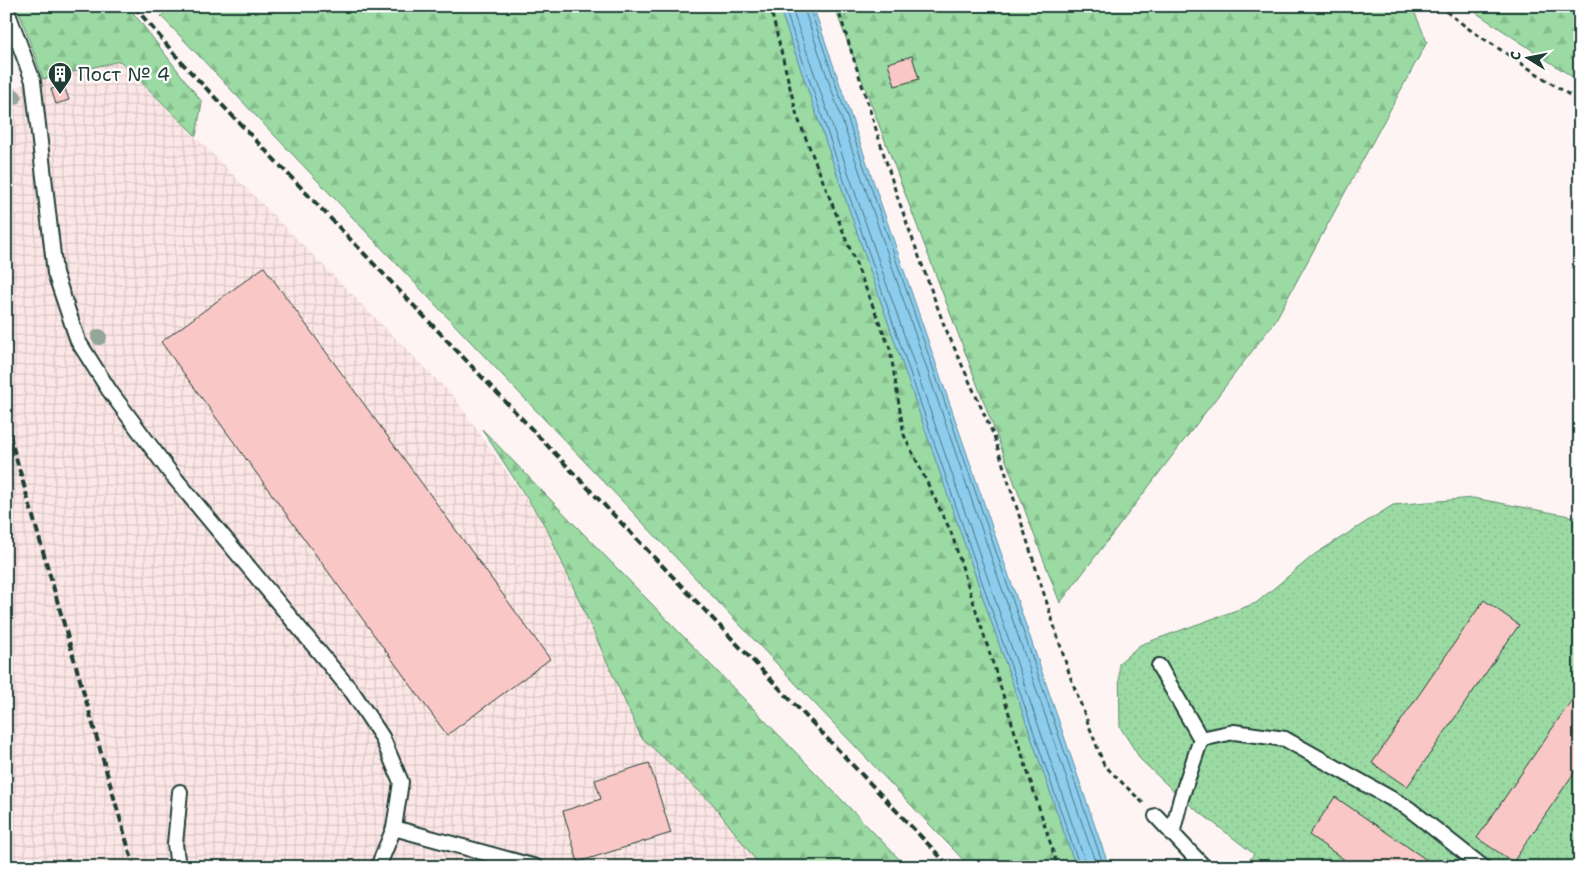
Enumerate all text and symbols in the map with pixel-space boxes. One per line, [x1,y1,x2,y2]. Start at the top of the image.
north arrow [1504,32,1554,82]
text: С [1506,50,1525,62]
building icon: Пост № 4 [47,61,73,95]
place label: Пост № 4 [78,62,170,87]

